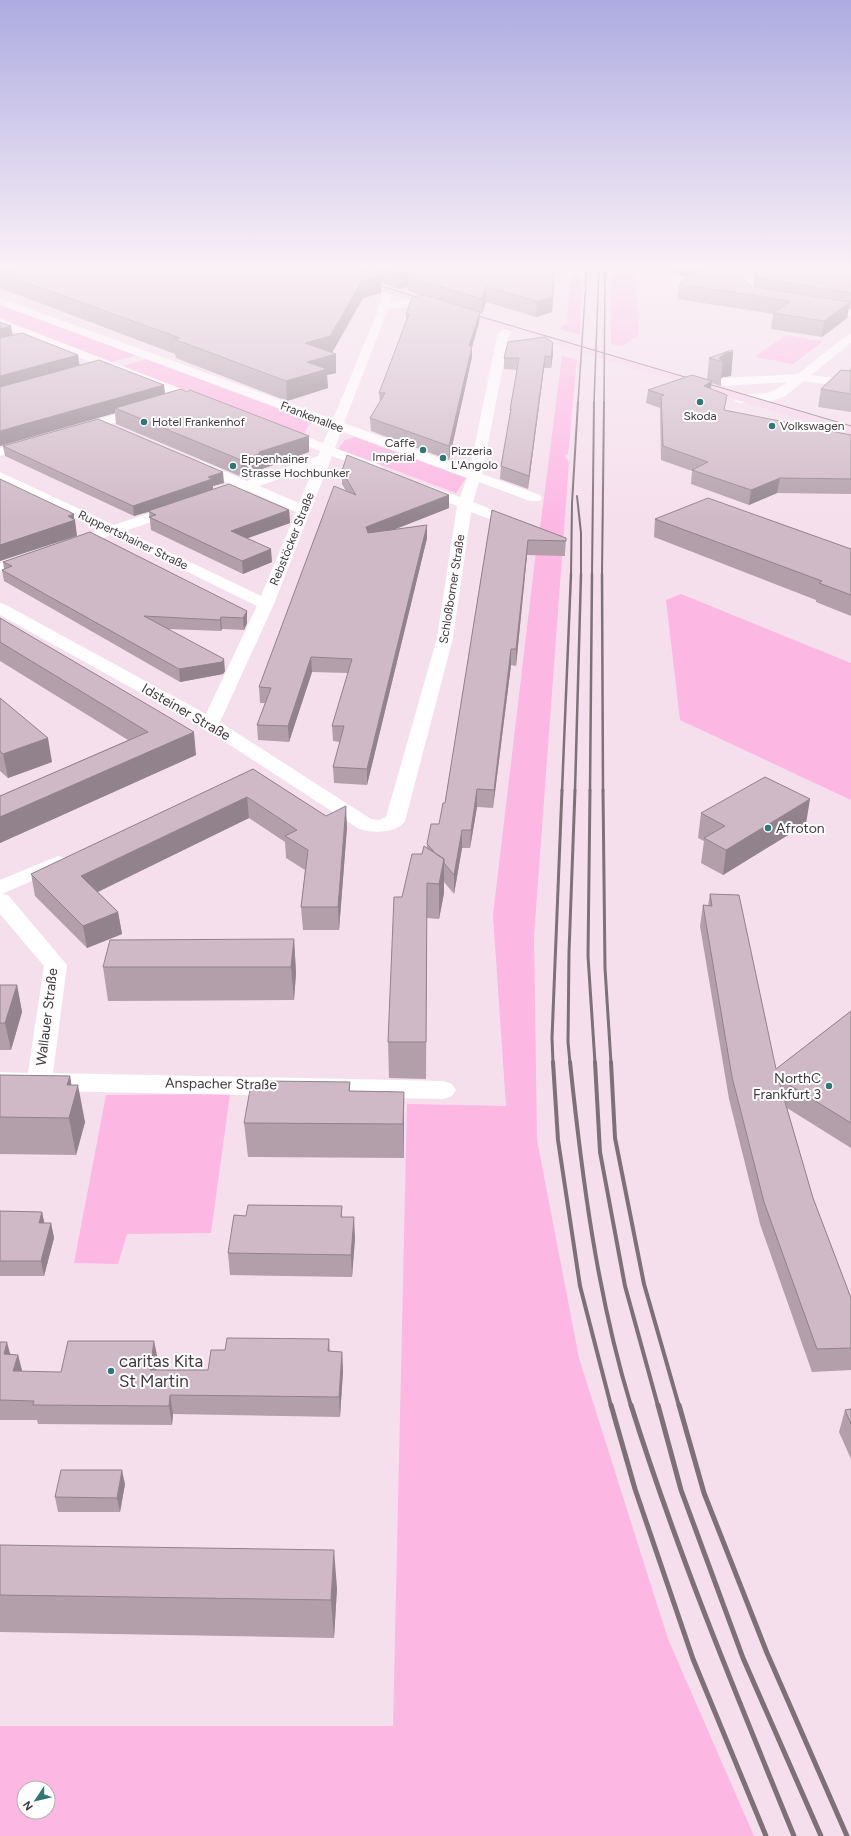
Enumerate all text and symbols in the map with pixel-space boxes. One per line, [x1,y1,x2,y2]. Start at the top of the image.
marker: Skoda [695,397,705,407]
street label: Frankenallee [278,399,346,436]
place label: Skoda [683,409,717,423]
place label: Hotel Frankenhof [152,415,245,429]
marker: Hotel Frankenhof [139,417,149,427]
place label: Volkswagen [780,419,845,433]
marker: Volkswagen [767,421,777,431]
place label: Caffe Imperial [372,436,415,464]
place label: Pizzeria L'Angolo [451,444,498,472]
marker: Caffe Imperial [418,445,428,455]
place label: Eppenhainer Strasse Hochbunker [241,452,350,480]
marker: Pizzeria L'Angolo [438,453,448,463]
marker: Eppenhainer Strasse Hochbunker [228,461,238,471]
street label: Rebstöcker Straße [267,490,317,588]
street label: Ruppertshainer Straße [76,507,191,573]
street label: Schloßborner Straße [436,533,468,645]
street label: Idsteiner Straße [139,680,234,744]
place label: Afroton [776,820,825,837]
marker: Afroton [763,823,773,833]
street label: Wallauer Straße [33,967,61,1067]
place label: NorthC Frankfurt 3 [753,1070,821,1103]
street label: Anspacher Straße [165,1075,277,1093]
marker: NorthC Frankfurt 3 [824,1081,834,1091]
place label: caritas Kita St Martin [119,1351,203,1391]
marker: caritas Kita St Martin [106,1366,116,1376]
north arrow [16,1780,56,1820]
text: N [20,1798,36,1813]

